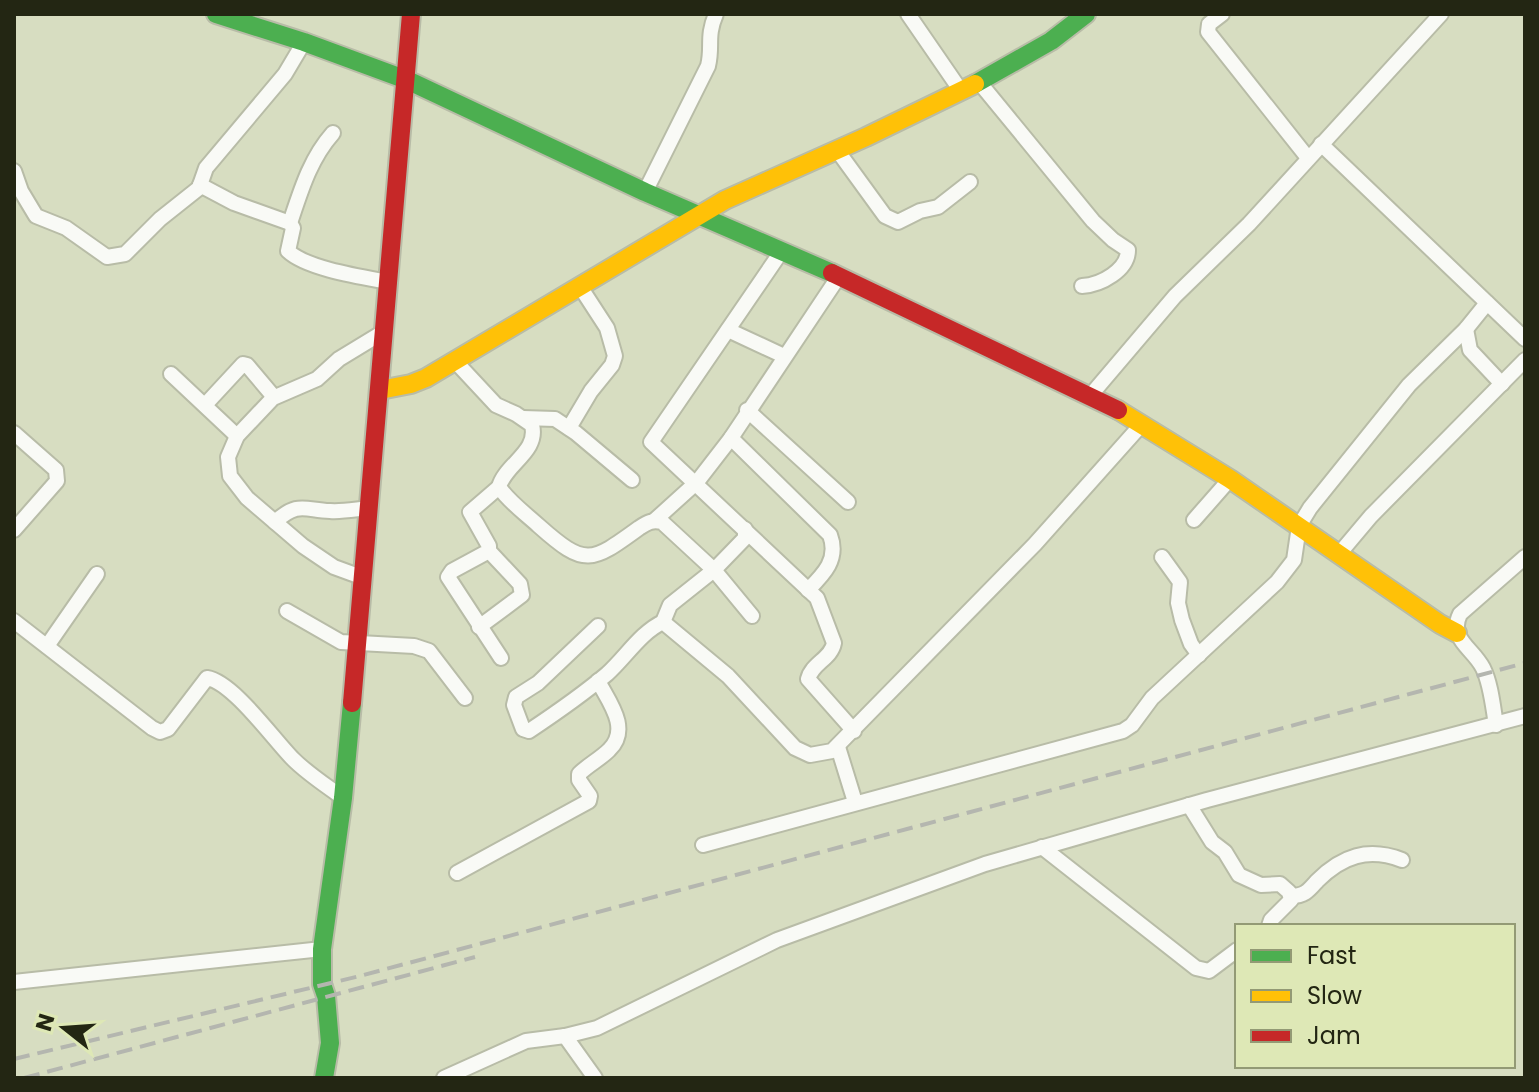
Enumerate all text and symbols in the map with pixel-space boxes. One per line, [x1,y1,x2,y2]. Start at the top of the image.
legend [1235,924,1515,1068]
text: Fast [1307,939,1357,972]
text: Slow [1307,979,1362,1012]
north arrow [24,988,104,1068]
text: N [28,1010,63,1035]
text: Jam [1307,1019,1361,1052]

